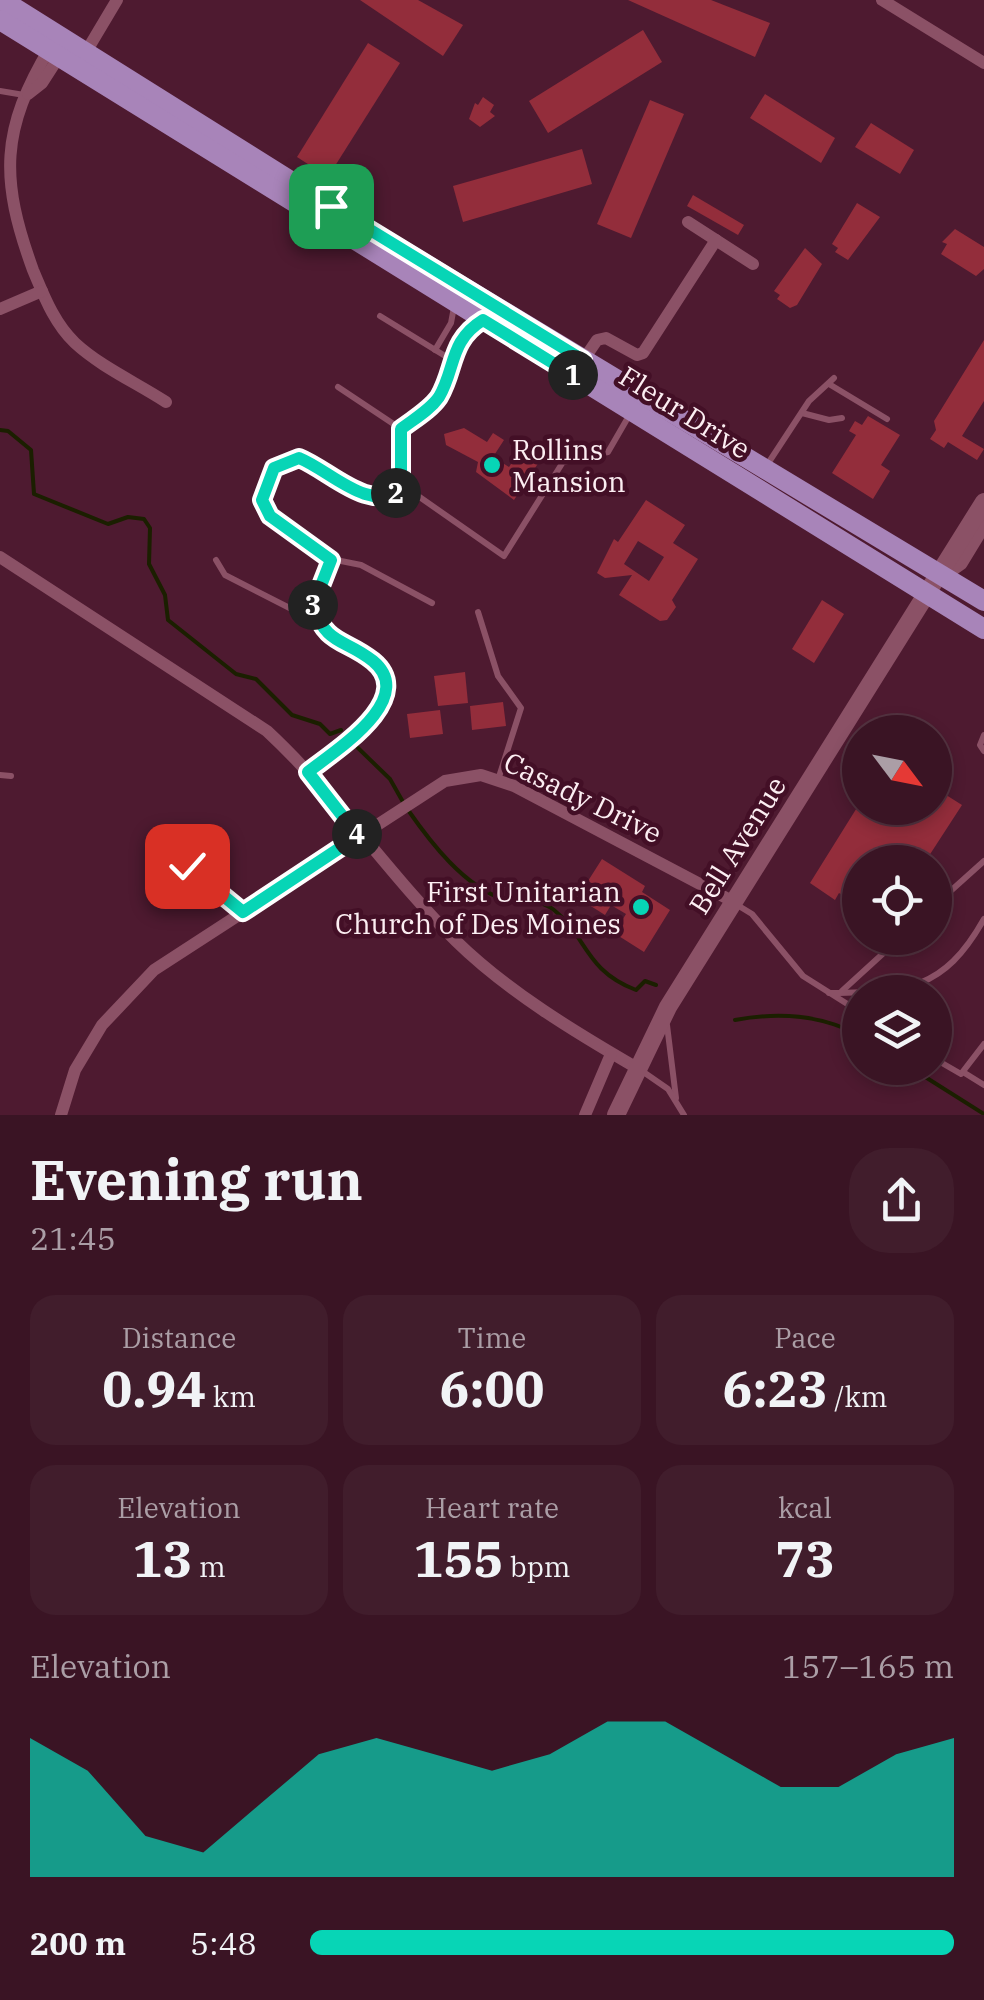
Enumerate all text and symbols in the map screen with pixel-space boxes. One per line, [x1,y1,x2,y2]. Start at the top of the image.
pin [289,164,374,249]
icon: arrive [304,179,359,234]
pin: 1 [548,350,598,400]
text: 1 [565,356,581,393]
street label: Fleur Drive [613,357,757,467]
place label: Rollins Mansion [512,431,626,500]
marker: Rollins Mansion [481,454,503,476]
pin: 2 [371,468,421,518]
text: 2 [388,474,404,511]
pin: 3 [288,580,338,630]
text: 3 [305,586,321,623]
north arrow [842,715,952,825]
map controls [842,715,952,1085]
street label: Casady Drive [498,743,668,851]
street label: Bell Avenue [680,769,794,921]
pin: 4 [332,809,382,859]
text: 4 [349,815,365,852]
pin [145,824,230,909]
icon: check [160,839,215,894]
button: locate [842,845,952,955]
place label: First Unitarian Church of Des Moines [335,873,621,942]
marker: First Unitarian Church of Des Moines [630,896,652,918]
button: layers [842,975,952,1085]
text: Evening run [30,1144,363,1215]
button: share [849,1148,954,1253]
text: 21:45 [30,1217,116,1259]
text: Distance [122,1319,236,1356]
text: Time [458,1319,526,1356]
text: Pace [774,1319,836,1356]
text: 0.94 [102,1356,206,1421]
text: 6:00 [439,1356,545,1421]
text: 6:23 [723,1356,828,1421]
text: km [206,1378,256,1415]
text: /km [828,1378,887,1415]
text: Elevation [117,1489,241,1526]
text: Heart rate [425,1489,559,1526]
text: kcal [778,1489,832,1526]
text: 13 [132,1526,192,1591]
text: 155 [413,1526,503,1591]
text: 73 [775,1526,835,1591]
text: m [192,1548,226,1585]
text: bpm [503,1548,571,1585]
text: Elevation [30,1645,171,1687]
text: 157–165 m [782,1645,954,1687]
text: 200 m [30,1922,126,1964]
text: 5:48 [190,1922,257,1964]

